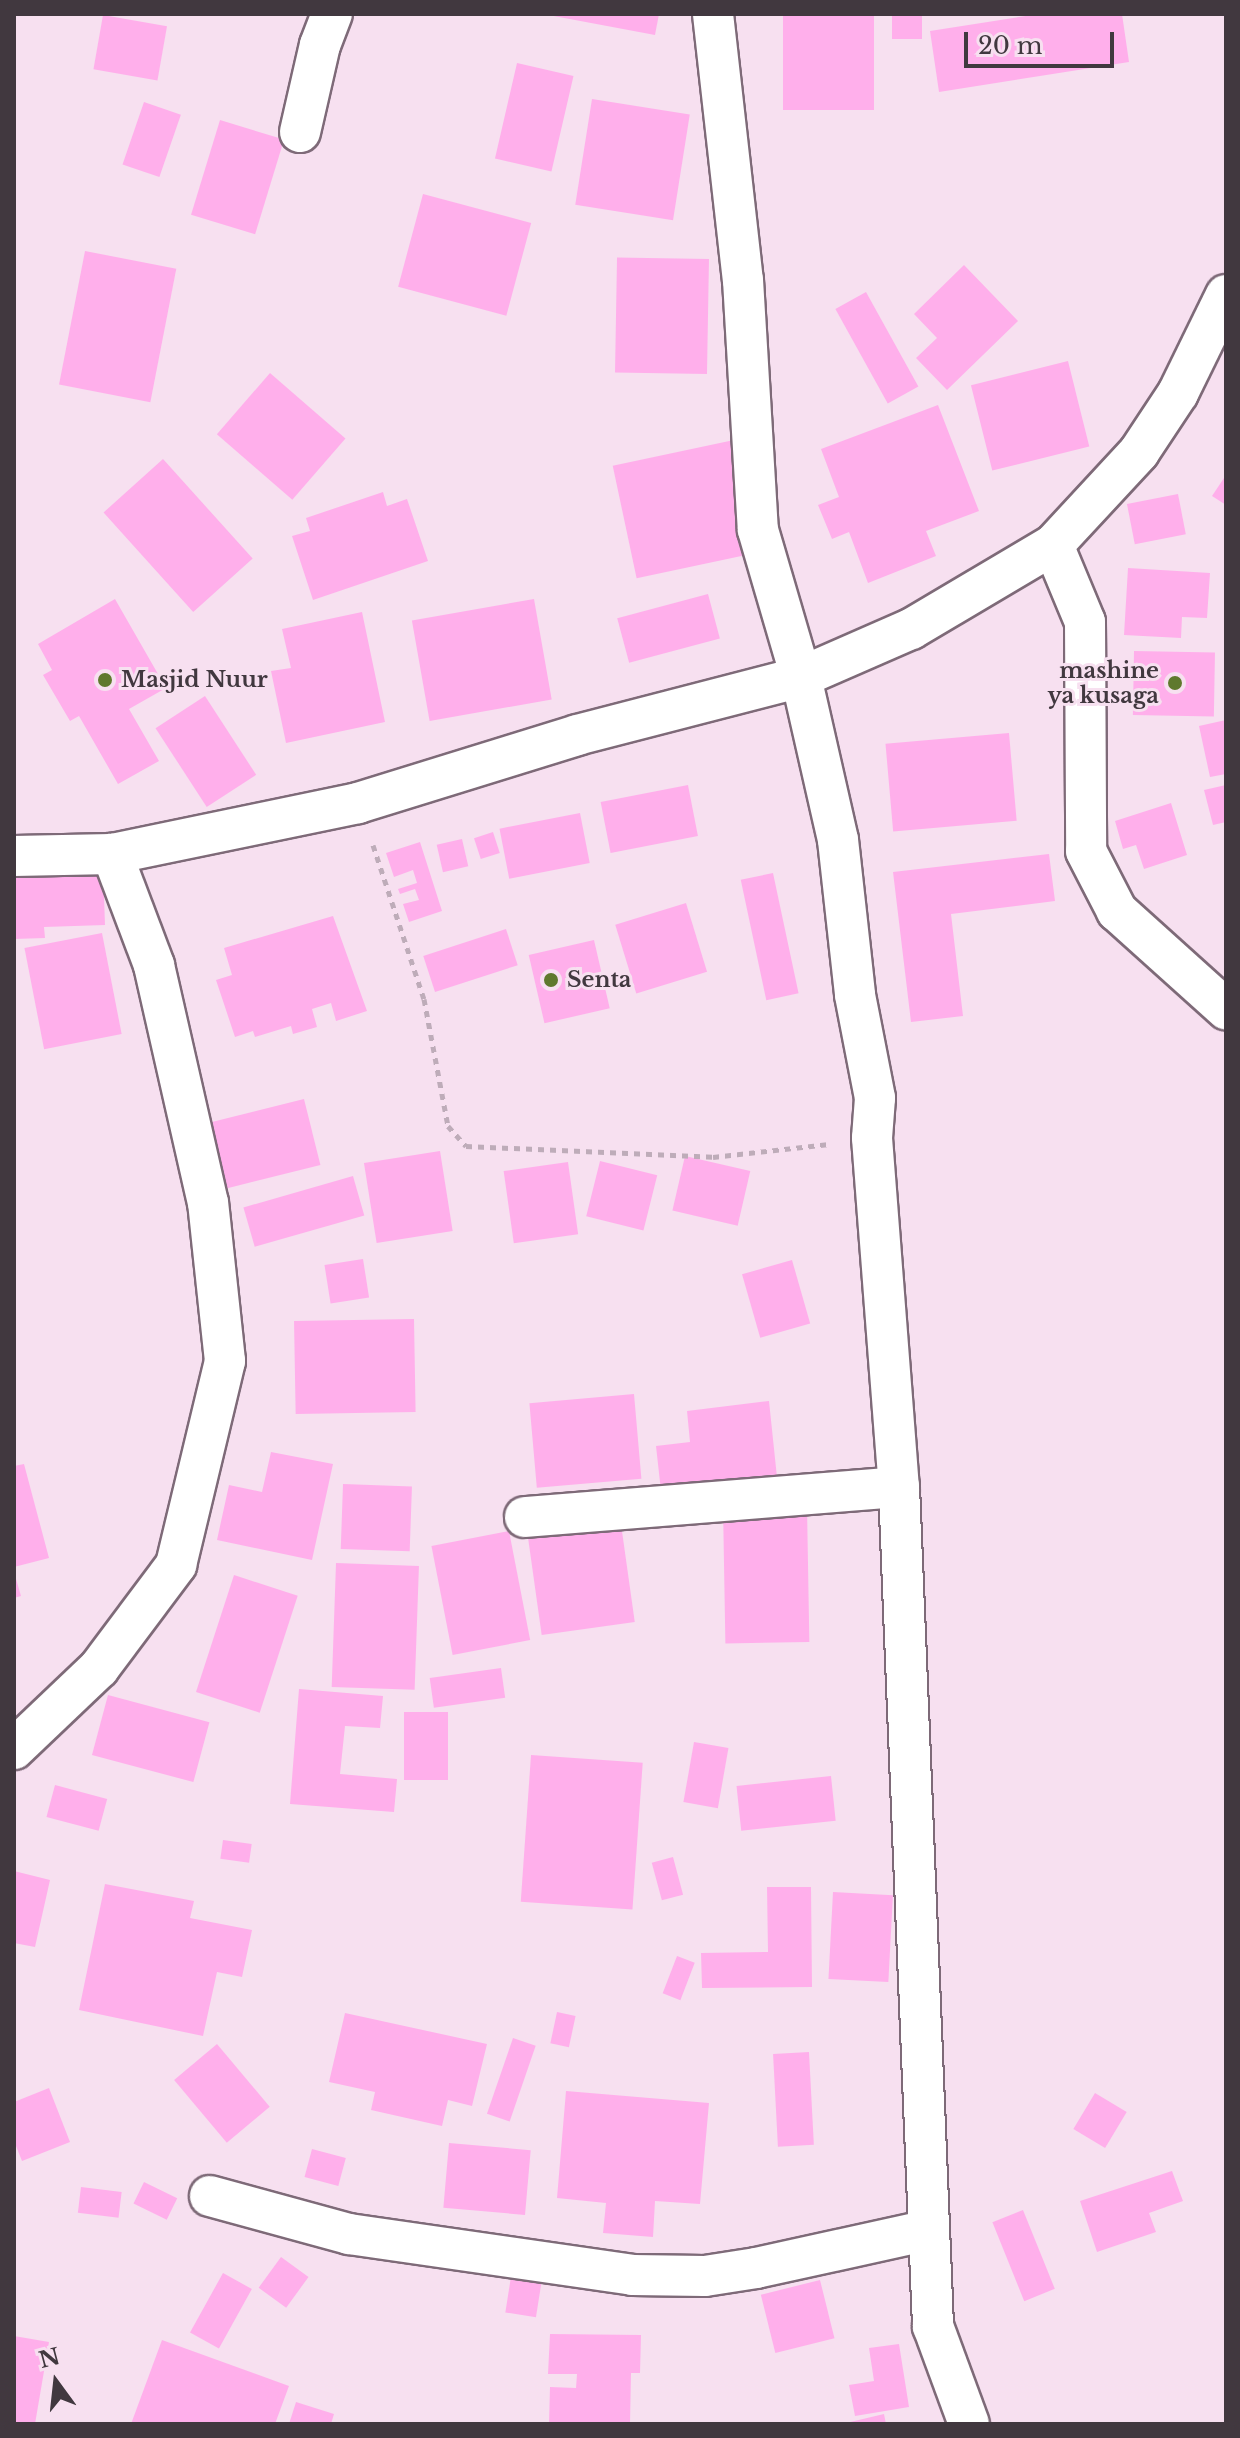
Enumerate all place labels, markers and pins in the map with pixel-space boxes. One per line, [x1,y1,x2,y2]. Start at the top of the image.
place label: mashine ya kusaga [1047,657,1159,708]
place label: Masjid Nuur [121,667,268,693]
marker: Masjid Nuur [96,671,114,689]
marker: mashine ya kusaga [1166,674,1184,692]
place label: Senta [567,967,631,993]
marker: Senta [542,971,560,989]

